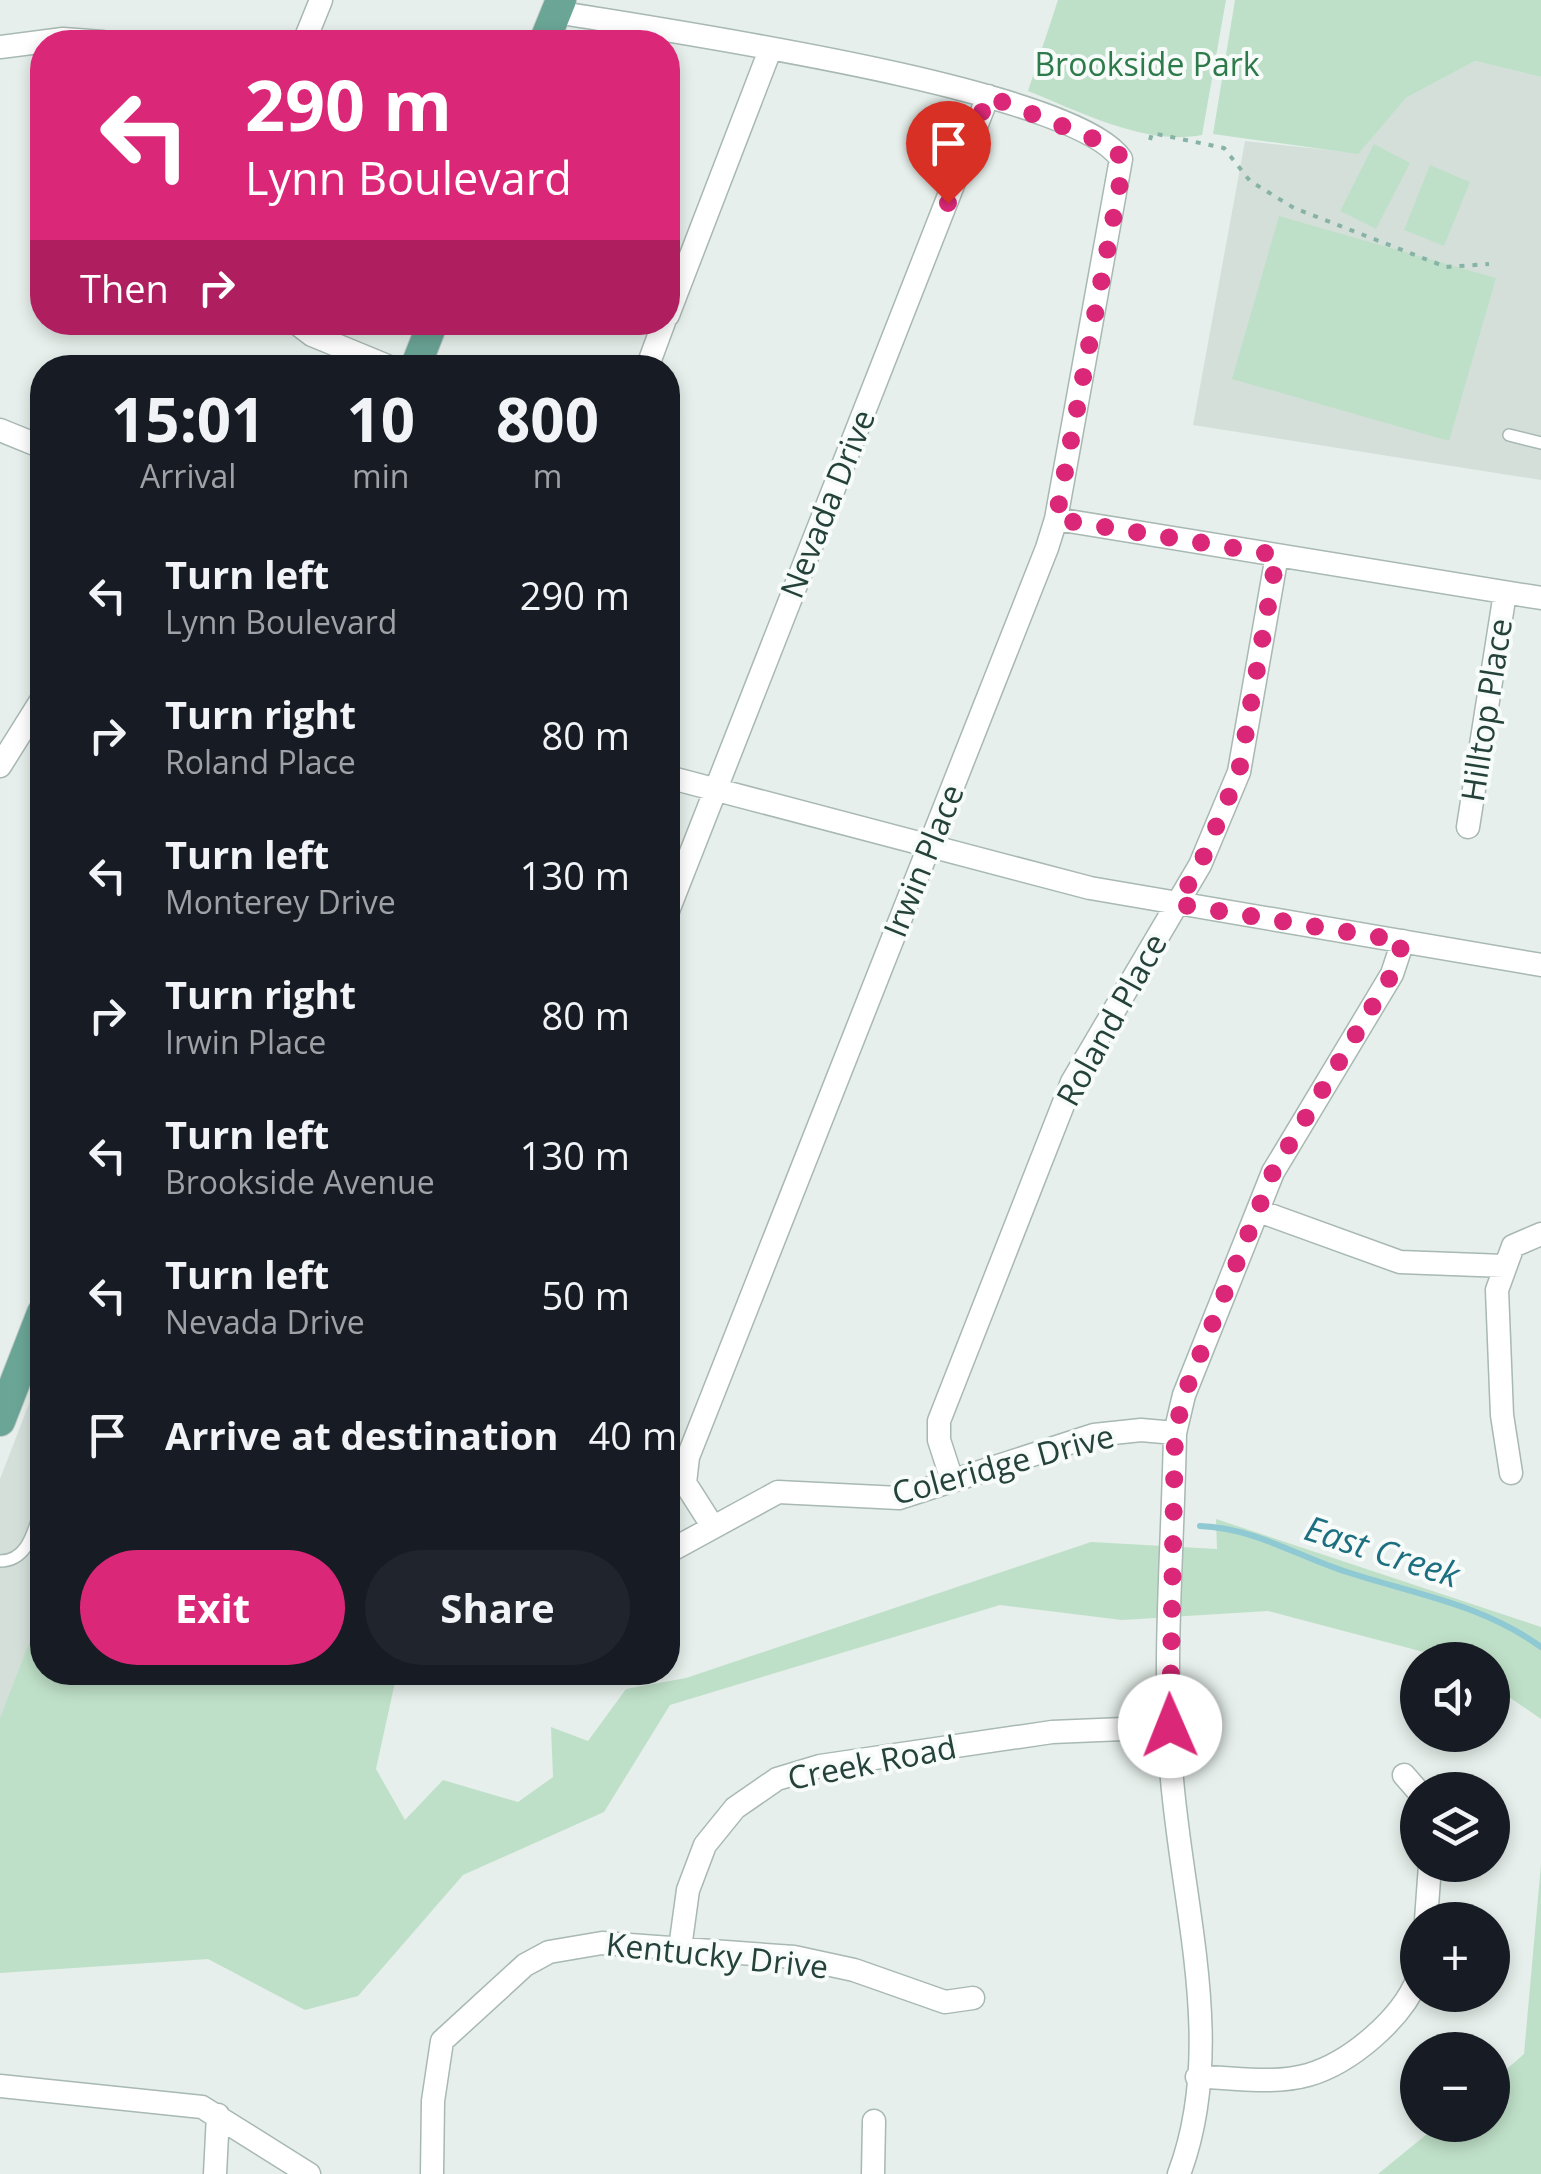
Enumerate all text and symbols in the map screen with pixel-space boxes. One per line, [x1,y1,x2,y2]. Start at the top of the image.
park label: Brookside Park [1034,42,1260,85]
text: 290 m [245,56,452,152]
icon: left [80,70,210,200]
pin [906,101,991,204]
icon: arrive [921,116,976,171]
text: Lynn Boulevard [245,147,572,208]
icon: right [189,260,244,315]
text: Then [80,262,169,314]
text: 15:01 [111,378,265,460]
text: 10 [346,378,415,460]
text: 800 [496,378,599,460]
street label: Nevada Drive [769,403,884,604]
text: Arrival [140,454,236,497]
text: min [352,454,409,497]
text: m [533,454,562,497]
text: Turn left [165,548,329,600]
icon: left [80,568,135,623]
text: 290 m [520,569,630,621]
text: Lynn Boulevard [165,600,397,643]
street label: Hilltop Place [1450,615,1521,804]
text: Turn right [165,688,356,740]
icon: right [80,708,135,763]
text: 80 m [541,709,630,761]
text: Roland Place [165,740,356,783]
street label: Irwin Place [872,778,973,943]
text: Turn left [165,828,329,880]
icon: left [80,848,135,903]
text: 130 m [520,849,630,901]
text: Monterey Drive [165,880,396,923]
street label: Roland Place [1046,925,1176,1113]
text: Turn right [165,968,356,1020]
icon: right [80,988,135,1043]
text: 80 m [541,989,630,1041]
text: Irwin Place [165,1020,326,1063]
text: Turn left [165,1108,329,1160]
icon: left [80,1128,135,1183]
text: 130 m [520,1129,630,1181]
text: Brookside Avenue [165,1160,435,1203]
text: Turn left [165,1248,329,1300]
icon: left [80,1268,135,1323]
text: 50 m [541,1269,630,1321]
text: Nevada Drive [165,1300,365,1343]
icon: arrive [80,1408,135,1463]
text: Arrive at destination [165,1409,559,1461]
text: 40 m [589,1409,677,1461]
street label: Coleridge Drive [887,1413,1118,1514]
water label: East Creek [1299,1504,1468,1598]
button: Exit [80,1550,345,1665]
button: Share [365,1550,630,1665]
map controls [1400,1642,1510,2142]
button: sound [1400,1642,1510,1752]
position arrow [1118,1674,1222,1778]
street label: Creek Road [784,1724,960,1799]
button: layers [1400,1772,1510,1882]
button: + [1400,1902,1510,2012]
street label: Kentucky Drive [604,1921,830,1988]
button: − [1400,2032,1510,2142]

